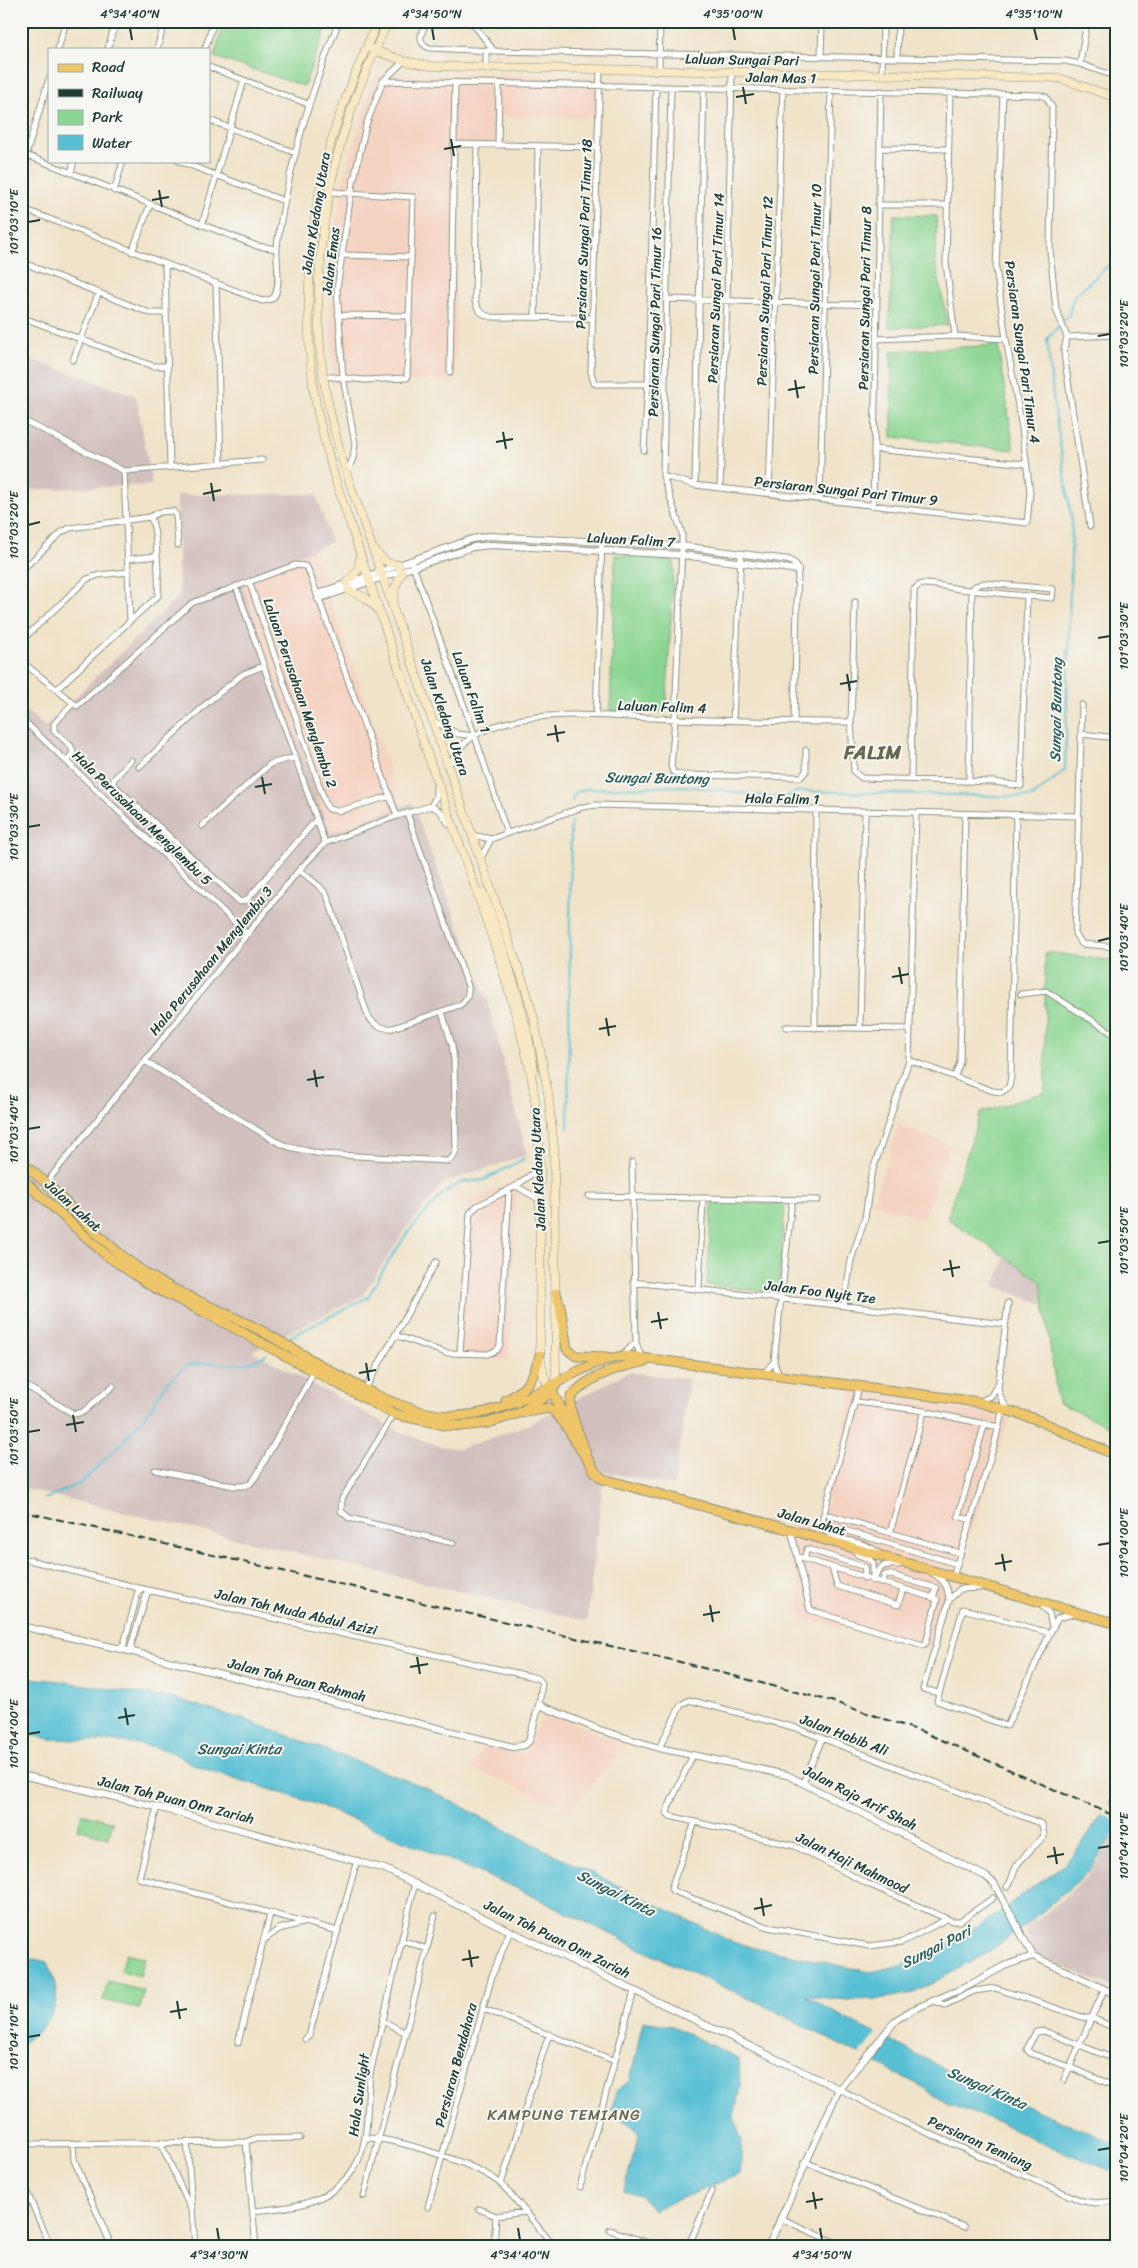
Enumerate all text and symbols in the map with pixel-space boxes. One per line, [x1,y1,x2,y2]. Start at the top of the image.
text: 4°34'40"N [100,3,160,25]
text: 4°34'50"N [402,3,462,25]
text: 4°35'00"N [703,3,763,25]
text: 4°35'10"N [1005,3,1063,25]
street label: Laluan Sungai Pari [685,47,800,74]
legend [48,48,210,162]
text: Road [92,54,125,80]
street label: Jalan Mas 1 [745,65,816,91]
text: Railway [92,80,143,106]
text: Park [92,104,123,130]
text: Water [92,130,132,156]
street label: Persiaran Sungai Pari Timur 18 [568,138,600,330]
street label: Jalan Kledang Utara [294,150,338,277]
street label: Persiaran Sungai Pari Timur 10 [801,183,829,375]
text: 101°03'10"E [3,188,25,255]
street label: Persiaran Sungai Pari Timur 14 [700,192,732,384]
street label: Persiaran Sungai Pari Timur 12 [749,196,781,386]
street label: Persiaran Sungai Pari Timur 8 [851,205,879,390]
street label: Jalan Emas [314,225,348,297]
street label: Persiaran Sungai Pari Timur 16 [641,227,669,417]
street label: Persiaran Sungai Pari Timur 4 [997,259,1047,445]
text: 101°03'20"E [1113,299,1135,368]
street label: Persiaran Sungai Pari Timur 9 [753,469,939,513]
text: 101°03'20"E [3,490,25,559]
street label: Laluan Falim 7 [586,525,677,555]
street label: Laluan Perusahaan Menglembu 2 [256,595,344,791]
text: 101°03'30"E [1113,601,1135,670]
street label: Laluan Falim 1 [445,647,497,737]
street label: Jalan Kledang Utara [413,654,477,779]
water label: Sungai Buntong [1042,656,1070,762]
street label: Laluan Falim 4 [617,693,707,721]
district label: FALIM [843,736,902,769]
street label: Hala Perusahaan Menglembu 5 [66,744,218,892]
water label: Sungai Buntong [605,764,711,792]
street label: Hala Falim 1 [745,786,819,812]
text: 101°03'30"E [3,792,25,861]
street label: Hala Perusahaan Menglembu 3 [143,880,280,1041]
text: 101°03'40"E [1113,902,1135,972]
text: 101°03'40"E [3,1093,25,1163]
street label: Jalan Kledang Utara [522,1107,554,1232]
street label: Jalan Lahat [38,1173,107,1239]
text: 101°03'50"E [1113,1206,1135,1275]
street label: Jalan Foo Nyit Tze [762,1273,877,1311]
text: 101°03'50"E [3,1397,25,1466]
street label: Jalan Lahat [774,1500,849,1544]
text: 101°04'00"E [1113,1507,1135,1578]
street label: Jalan Toh Muda Abdul Azizi [211,1581,381,1643]
street label: Jalan Toh Puan Rahmah [224,1651,369,1709]
text: 101°04'00"E [3,1698,25,1769]
street label: Jalan Habib Ali [795,1706,893,1764]
water label: Sungai Kinta [197,1736,284,1762]
street label: Jalan Raja Arif Shah [798,1758,921,1838]
street label: Jalan Toh Puan Onn Zariah [94,1768,257,1831]
text: 101°04'10"E [1113,1811,1135,1879]
street label: Jalan Haji Mahmood [791,1825,914,1902]
water label: Sungai Kinta [573,1862,662,1925]
street label: Jalan Toh Puan Onn Zariah [479,1892,634,1985]
water label: Sungai Pari [896,1917,978,1976]
street label: Persiaran Bendahara [427,1999,485,2130]
text: 101°04'10"E [3,2002,25,2070]
street label: Hala Sunlight [341,2051,377,2138]
water label: Sungai Kinta [943,2059,1033,2118]
district label: KAMPUNG TEMIANG [487,2102,641,2128]
street label: Persiaran Temiang [923,2109,1037,2177]
text: 101°04'20"E [1113,2112,1135,2182]
text: 4°34'30"N [190,2244,249,2266]
text: 4°34'40"N [490,2244,550,2266]
text: 4°34'50"N [792,2244,852,2266]

